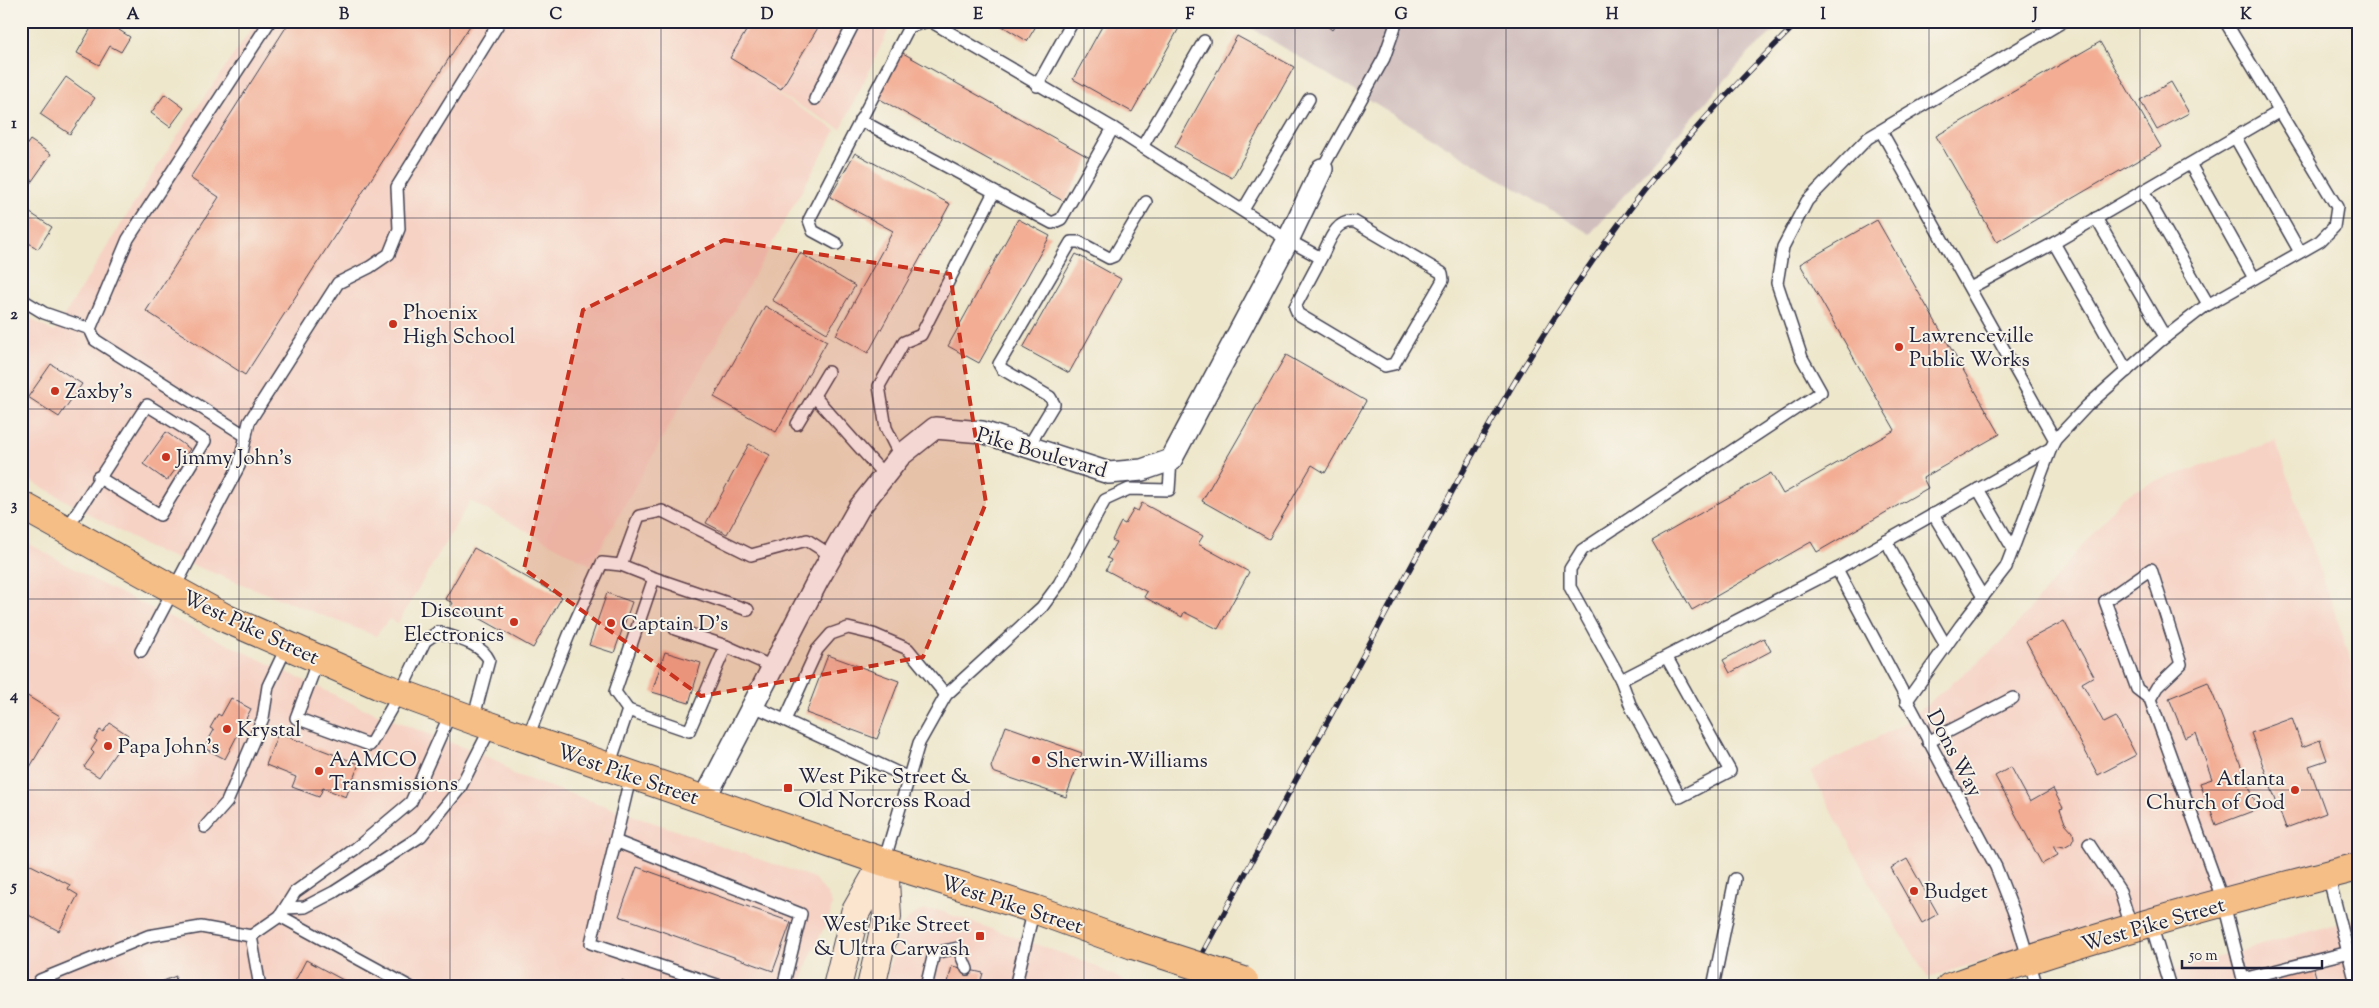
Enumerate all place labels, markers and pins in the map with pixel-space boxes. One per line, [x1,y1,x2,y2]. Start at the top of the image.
place label: Phoenix High School [403,299,515,353]
marker: Phoenix High School [387,318,399,330]
place label: Lawrenceville Public Works [1909,322,2034,376]
marker: Lawrenceville Public Works [1893,341,1905,353]
place label: Zaxby's [65,378,132,408]
marker: Zaxby's [49,385,61,397]
place label: Jimmy John's [175,444,292,474]
marker: Jimmy John's [160,451,172,463]
place label: Discount Electronics [404,597,504,651]
place label: Captain D's [621,610,728,640]
marker: Discount Electronics [508,616,520,628]
marker: Captain D's [605,617,617,629]
place label: Krystal [237,716,301,746]
marker: Krystal [221,723,233,735]
place label: Papa John's [118,733,220,763]
marker: Papa John's [102,740,114,752]
place label: AAMCO Transmissions [329,746,458,800]
place label: Sherwin-Williams [1046,747,1208,777]
marker: Sherwin-Williams [1030,754,1042,766]
place label: West Pike Street & Old Norcross Road [798,763,971,817]
marker: AAMCO Transmissions [313,765,325,777]
place label: Atlanta Church of God [2146,765,2285,819]
marker: West Pike Street & Old Norcross Road [782,782,794,794]
marker: Atlanta Church of God [2289,784,2301,796]
place label: Budget [1924,878,1988,908]
marker: Budget [1908,885,1920,897]
place label: West Pike Street & Ultra Carwash [814,911,970,965]
marker: West Pike Street & Ultra Carwash [974,930,986,942]

